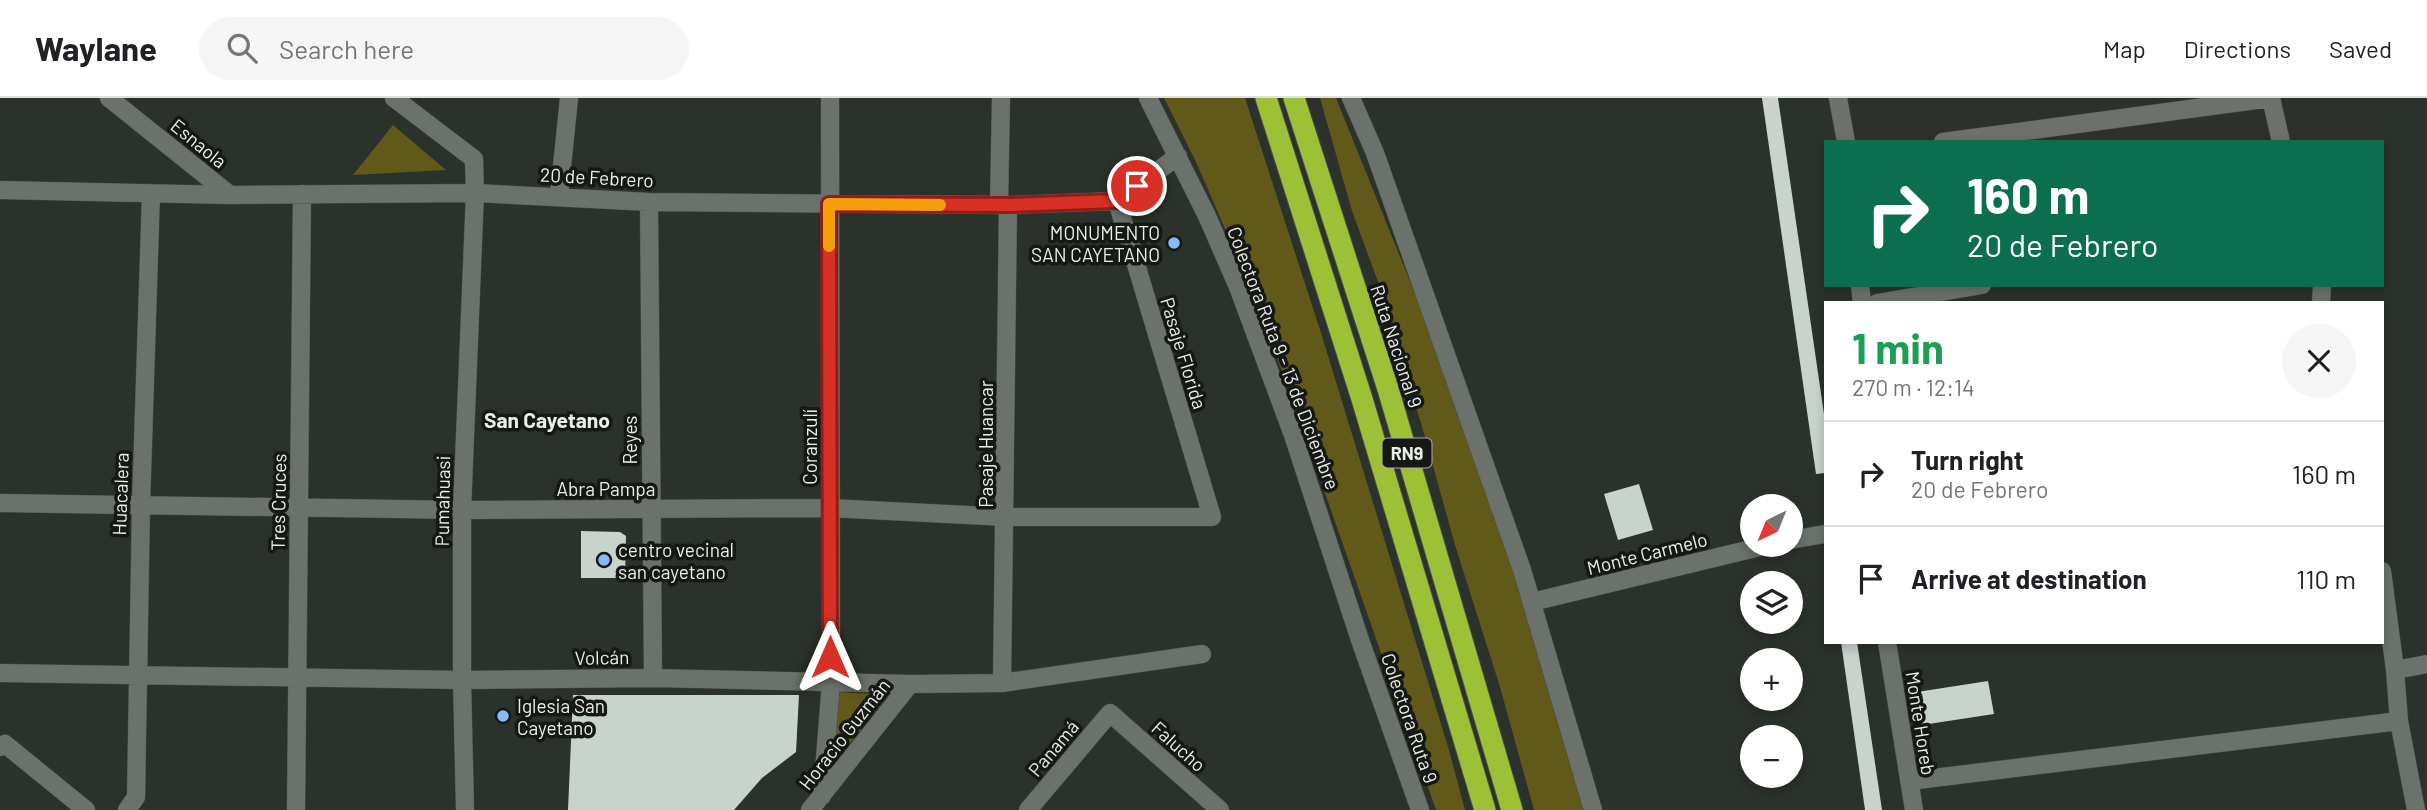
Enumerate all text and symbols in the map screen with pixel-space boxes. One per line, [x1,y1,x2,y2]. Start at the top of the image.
search box [199,17,689,80]
text: Waylane [35,28,157,68]
icon: search [223,29,261,67]
text: Search here [279,33,414,64]
text: Map [2103,34,2146,63]
text: Directions [2184,34,2291,63]
text: Saved [2329,34,2392,63]
street label: Esnaola [166,114,232,172]
pin [1107,156,1167,216]
street label: 20 de Febrero [540,163,654,191]
text: 160 m [1967,165,2089,224]
icon: arrive [1118,167,1156,205]
icon: right [1852,168,1943,259]
place label: MONUMENTO SAN CAYETANO [1031,221,1160,266]
street label: Colectora Ruta 9 - 13 de Diciembre [1223,223,1345,493]
text: 20 de Febrero [1967,225,2158,263]
marker: MONUMENTO SAN CAYETANO [1166,235,1182,251]
street label: Ruta Nacional 9 [1366,282,1428,410]
street label: Pasaje Florida [1156,294,1212,412]
text: 1 min [1852,322,1944,372]
button: close [2282,324,2356,398]
text: 270 m · 12:14 [1852,373,1975,401]
street label: Pasaje Huancar [974,380,997,508]
district label: San Cayetano [484,407,610,432]
street label: Coranzulí [798,409,821,485]
street label: Reyes [618,416,641,464]
road number: RN9 [1382,438,1432,468]
text: Turn right [1911,444,2024,475]
street label: Huacalera [107,452,133,536]
street label: Tres Cruces [266,453,290,551]
street label: Pumahuasi [430,455,454,547]
icon: right [1852,455,1890,493]
text: 160 m [2292,458,2356,489]
text: 20 de Febrero [1911,475,2049,503]
street label: Abra Pampa [556,477,656,500]
north arrow [1740,494,1802,556]
map controls [1740,494,1803,788]
street label: Monte Carmelo [1584,527,1710,579]
place label: centro vecinal san cayetano [618,538,734,583]
marker: centro vecinal san cayetano [596,552,612,568]
icon: arrive [1852,560,1890,598]
text: Arrive at destination [1911,563,2147,594]
text: 110 m [2296,563,2356,594]
button: layers [1740,571,1803,634]
position arrow [793,620,867,694]
street label: Volcán [574,645,630,669]
button: + [1740,648,1803,711]
street label: Colectora Ruta 9 [1377,650,1443,786]
street label: Monte Horeb [1901,669,1941,777]
street label: Horacio Guzmán [794,674,894,794]
place label: Iglesia San Cayetano [517,694,605,739]
marker: Iglesia San Cayetano [495,708,511,724]
street label: Panamá [1023,715,1083,781]
street label: Falucho [1147,716,1211,776]
button: − [1740,725,1803,788]

